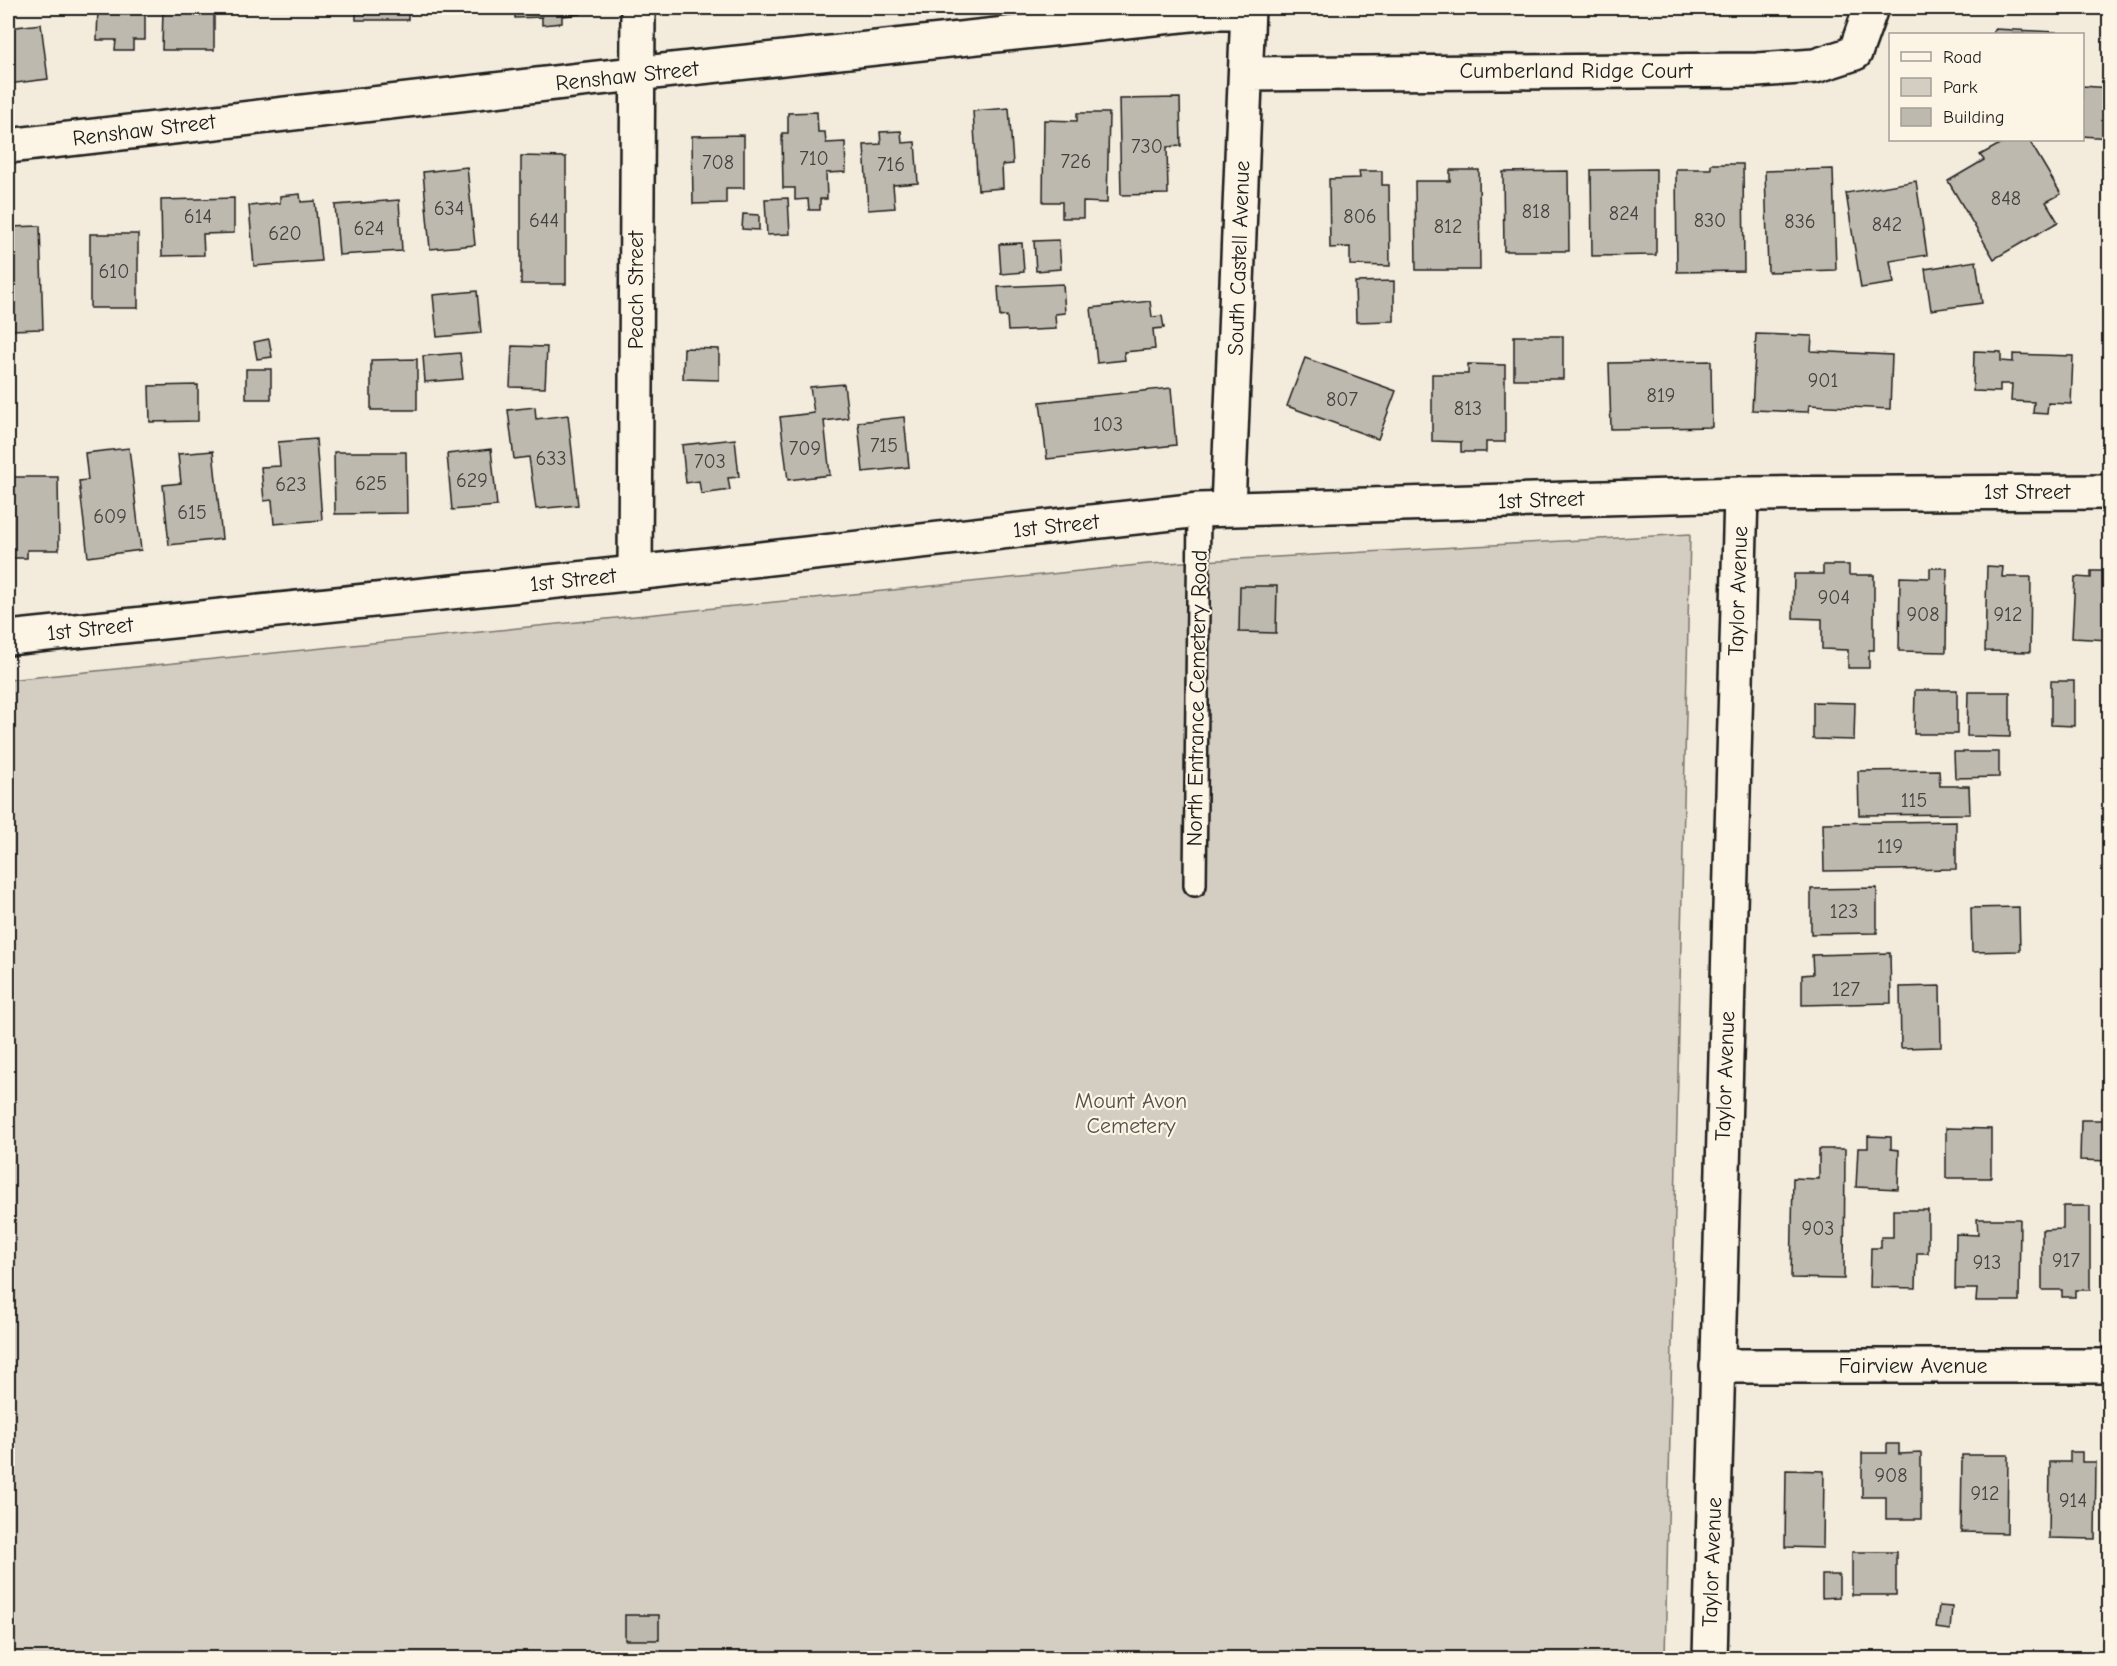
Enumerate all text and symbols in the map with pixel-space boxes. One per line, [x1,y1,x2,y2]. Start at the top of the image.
legend [1889,33,2084,141]
text: Road [1943,47,1982,68]
street label: Renshaw Street [554,55,701,96]
street label: Cumberland Ridge Court [1459,58,1693,84]
text: Park [1943,77,1978,98]
text: Building [1943,107,2005,128]
street label: Renshaw Street [71,108,218,152]
house number: 730 [1131,135,1163,158]
house number: 710 [799,147,829,170]
house number: 726 [1061,150,1091,173]
house number: 708 [702,151,734,174]
house number: 716 [877,153,905,176]
street label: South Castell Avenue [1223,160,1255,356]
house number: 848 [1991,187,2021,210]
house number: 634 [434,197,464,220]
house number: 818 [1522,200,1550,223]
house number: 824 [1609,202,1639,225]
house number: 614 [184,205,212,228]
house number: 806 [1343,205,1377,228]
house number: 644 [529,209,559,232]
house number: 830 [1694,209,1726,232]
house number: 836 [1784,210,1816,233]
house number: 842 [1872,213,1902,236]
house number: 812 [1434,215,1462,238]
house number: 624 [354,217,384,240]
house number: 620 [268,222,302,245]
street label: Peach Street [623,230,649,349]
house number: 610 [99,260,129,283]
house number: 901 [1808,369,1838,392]
house number: 819 [1647,384,1675,407]
house number: 807 [1326,388,1359,411]
house number: 813 [1454,397,1482,420]
house number: 103 [1093,413,1123,436]
house number: 715 [870,434,898,457]
house number: 709 [789,437,821,460]
house number: 633 [535,447,567,470]
house number: 703 [694,450,726,473]
house number: 629 [456,469,488,492]
house number: 625 [355,472,387,495]
house number: 623 [275,473,307,496]
street label: 1st Street [1984,479,2071,505]
street label: 1st Street [1497,485,1585,515]
house number: 615 [177,501,207,524]
house number: 609 [93,505,127,528]
street label: 1st Street [1012,508,1101,543]
street label: Taylor Avenue [1723,526,1753,656]
street label: North Entrance Cemetery Road [1181,549,1213,847]
street label: 1st Street [529,562,618,597]
house number: 904 [1818,586,1850,609]
house number: 908 [1906,603,1940,626]
house number: 912 [1994,603,2023,626]
street label: 1st Street [46,611,135,646]
house number: 115 [1901,789,1927,812]
house number: 119 [1877,835,1903,858]
house number: 123 [1830,900,1858,923]
house number: 127 [1832,978,1860,1001]
street label: Taylor Avenue [1710,1011,1740,1141]
park label: Mount Avon Cemetery [1075,1088,1187,1139]
house number: 903 [1802,1217,1834,1240]
house number: 917 [2052,1249,2081,1272]
house number: 913 [1973,1251,2001,1274]
street label: Fairview Avenue [1838,1353,1988,1379]
house number: 908 [1874,1464,1908,1487]
house number: 912 [1971,1482,2000,1505]
house number: 914 [2059,1489,2087,1512]
street label: Taylor Avenue [1697,1497,1727,1627]

